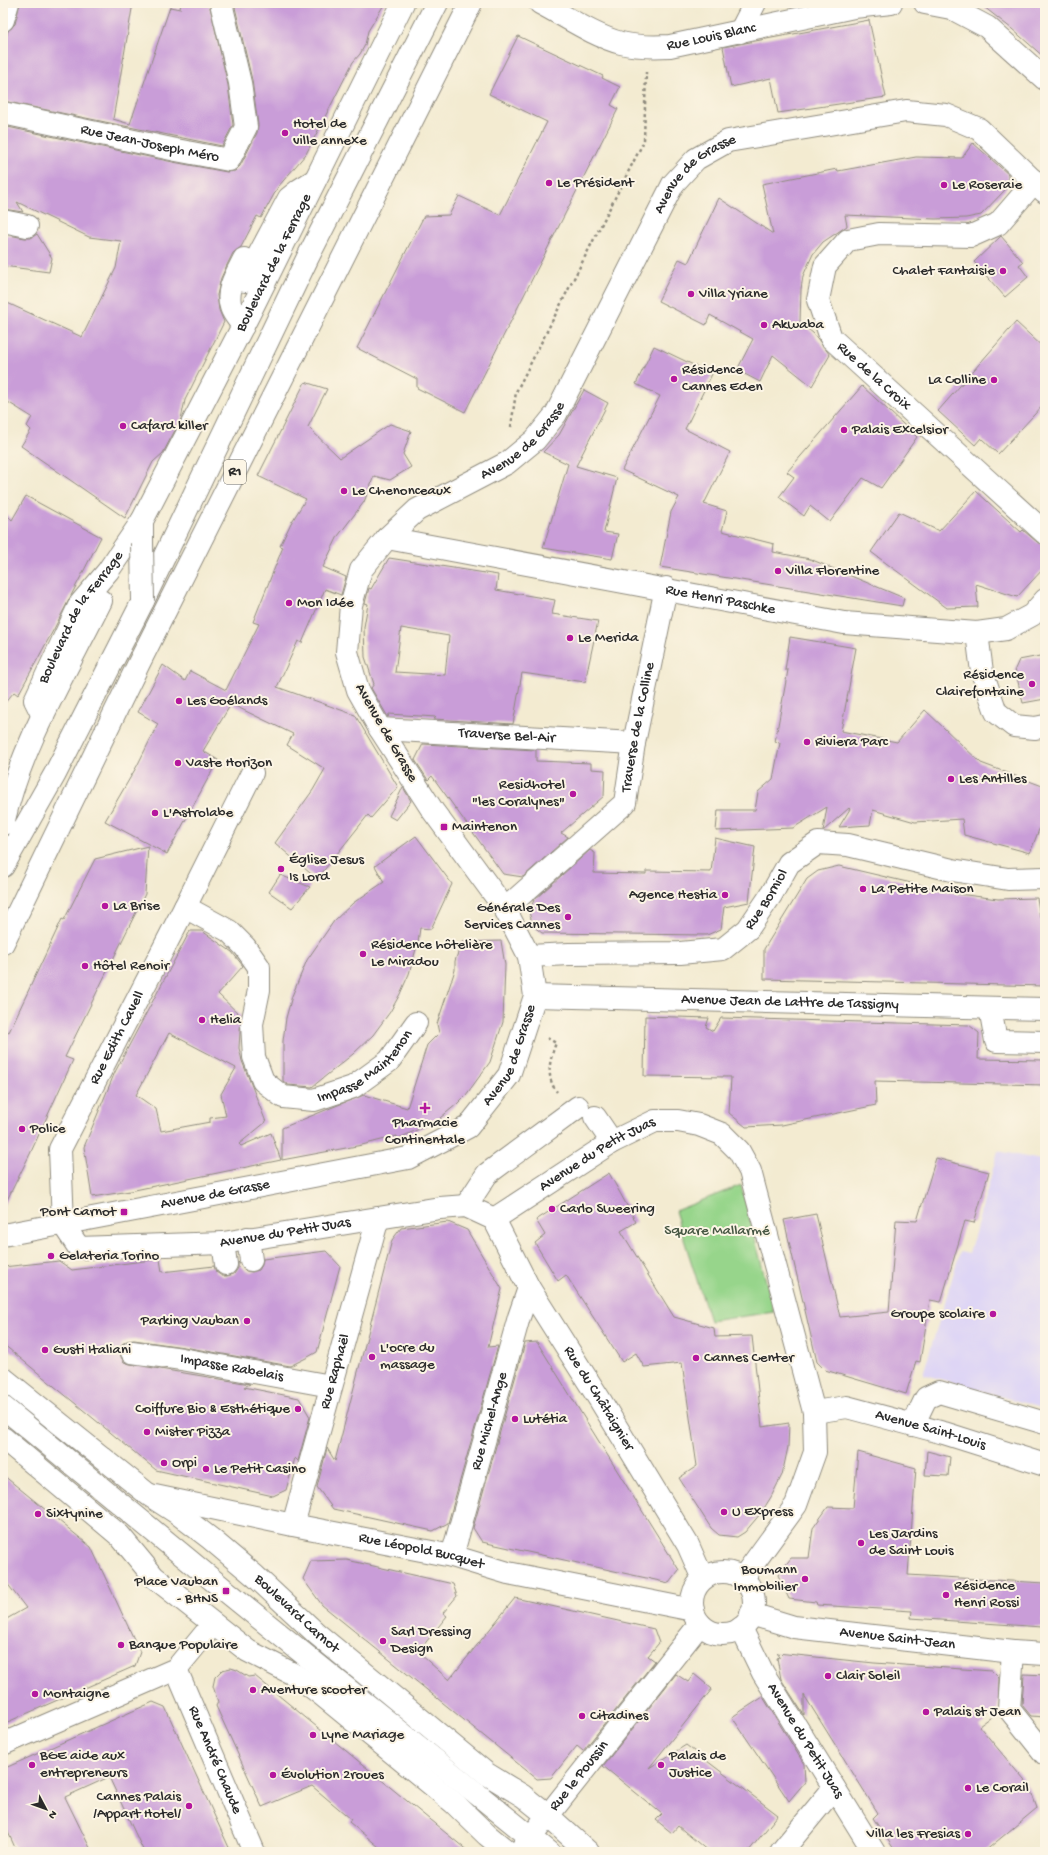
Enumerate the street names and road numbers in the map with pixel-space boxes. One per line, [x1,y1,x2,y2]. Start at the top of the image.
street label: Rue Louis Blanc [665,19,758,55]
street label: Rue Jean-Joseph Méro [79,121,221,167]
street label: Avenue de Grasse [650,131,737,217]
street label: Boulevard de la Ferrage [232,191,316,336]
street label: Rue de la Croix [833,338,914,415]
street label: Avenue de Grasse [477,399,570,484]
road number: R1 [224,460,246,484]
street label: Boulevard de la Ferrage [34,548,128,688]
street label: Rue Henri Paschke [664,581,777,619]
street label: Traverse de la Colline [618,660,659,795]
street label: Avenue de Grasse [351,681,422,786]
street label: Traverse Bel-Air [457,724,557,748]
street label: Rue Borniol [741,866,793,934]
street label: Rue Edith Cavell [86,988,149,1088]
street label: Avenue Jean de Lattre de Tassigny [681,991,900,1014]
street label: Avenue de Grasse [479,1002,541,1110]
street label: Impasse Maintenon [315,1027,417,1107]
street label: Avenue du Petit Juas [536,1113,659,1196]
street label: Avenue de Grasse [159,1175,272,1214]
street label: Avenue du Petit Juas [219,1213,352,1252]
street label: Rue Raphaël [316,1332,354,1411]
street label: Rue du Châtaignier [559,1343,639,1456]
street label: Impasse Rabelais [179,1350,285,1386]
street label: Rue Michel-Ange [467,1370,512,1472]
street label: Avenue Saint-Louis [873,1406,989,1455]
street label: Rue Léopold Bucquet [357,1529,488,1575]
street label: Boulevard Carnot [249,1570,344,1659]
street label: Avenue Saint-Jean [839,1623,956,1654]
street label: Avenue du Petit Juas [763,1680,848,1802]
street label: Rue André Chaude [184,1703,246,1817]
street label: Rue le Poussin [546,1737,613,1815]

